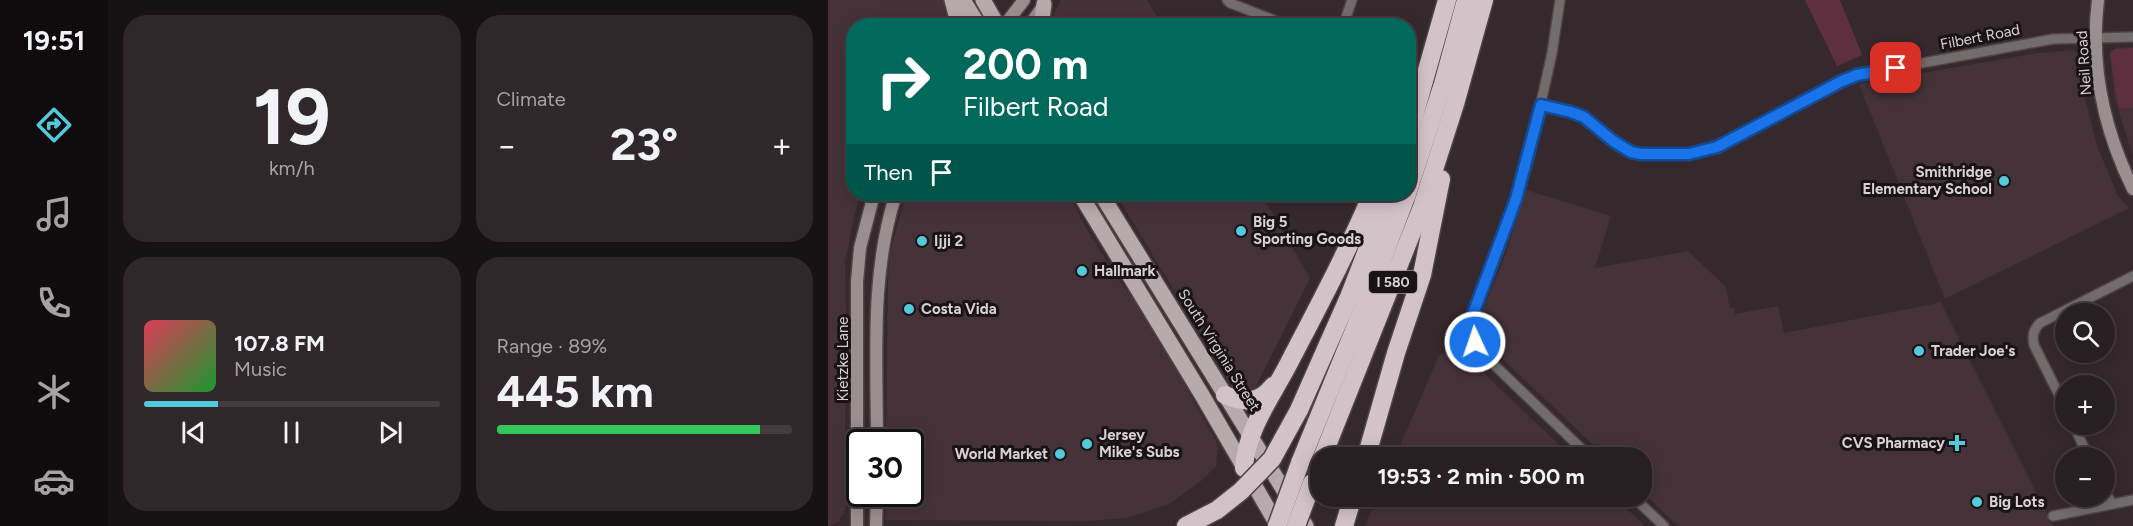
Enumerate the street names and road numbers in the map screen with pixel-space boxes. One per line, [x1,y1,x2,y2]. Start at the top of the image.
street label: Filbert Road [1939,20,2021,54]
street label: Neil Road [2073,30,2095,96]
road number: I 580 [1369,271,1417,293]
street label: South Virginia Street [1174,286,1264,415]
street label: Kietzke Lane [834,317,852,401]

